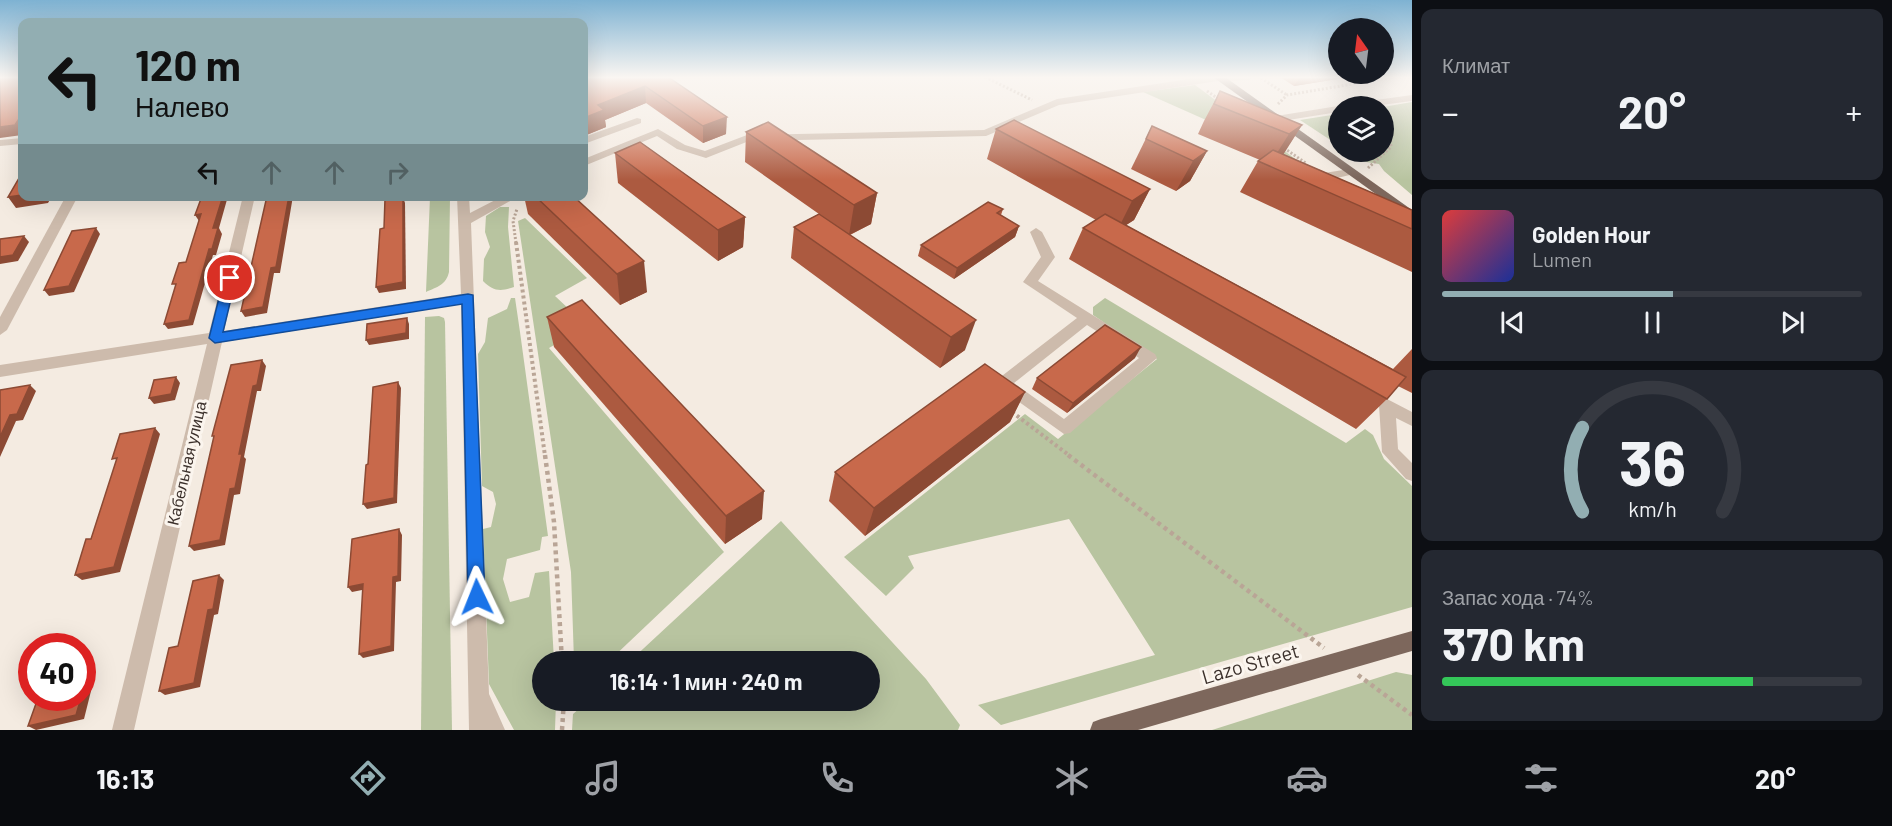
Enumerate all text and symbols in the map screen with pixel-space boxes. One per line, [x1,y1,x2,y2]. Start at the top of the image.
north arrow [1328,18,1394,84]
map controls [1328,18,1394,162]
text: 120 m [135,39,241,89]
icon: left [36,42,114,120]
text: Климат [1442,53,1510,77]
text: 20° [1618,84,1686,138]
text: Налево [135,90,229,122]
text: − [1442,92,1459,132]
text: + [1846,92,1862,132]
button: layers [1328,96,1394,162]
icon: left [192,156,225,189]
icon: ahead [255,156,288,189]
icon: ahead [318,156,351,189]
icon: right [381,156,414,189]
text: Golden Hour [1532,221,1650,247]
text: Lumen [1532,247,1592,271]
pin [204,252,255,303]
icon: arrive [213,261,246,294]
icon: previous [1496,306,1529,339]
icon: pause [1636,306,1669,339]
icon: next [1776,306,1809,339]
street label: Кабельная улица [162,399,210,527]
text: 36 [1618,424,1686,498]
text: km/h [1628,497,1676,522]
position arrow [445,565,509,629]
text: Запас хода · 74% [1442,585,1594,609]
text: 370 km [1442,616,1585,670]
speed limit sign: 40 [18,633,96,711]
street label: Lazo Street [1199,638,1301,688]
text: 16:14 · 1 мин · 240 m [610,668,802,694]
icon: directions [347,757,389,799]
icon: music [582,757,624,799]
icon: phone [816,757,858,799]
icon: climate [1051,757,1093,799]
icon: car [1286,757,1328,799]
icon: filters [1520,757,1562,799]
text: 16:13 [96,762,154,794]
text: 20° [1755,762,1796,794]

